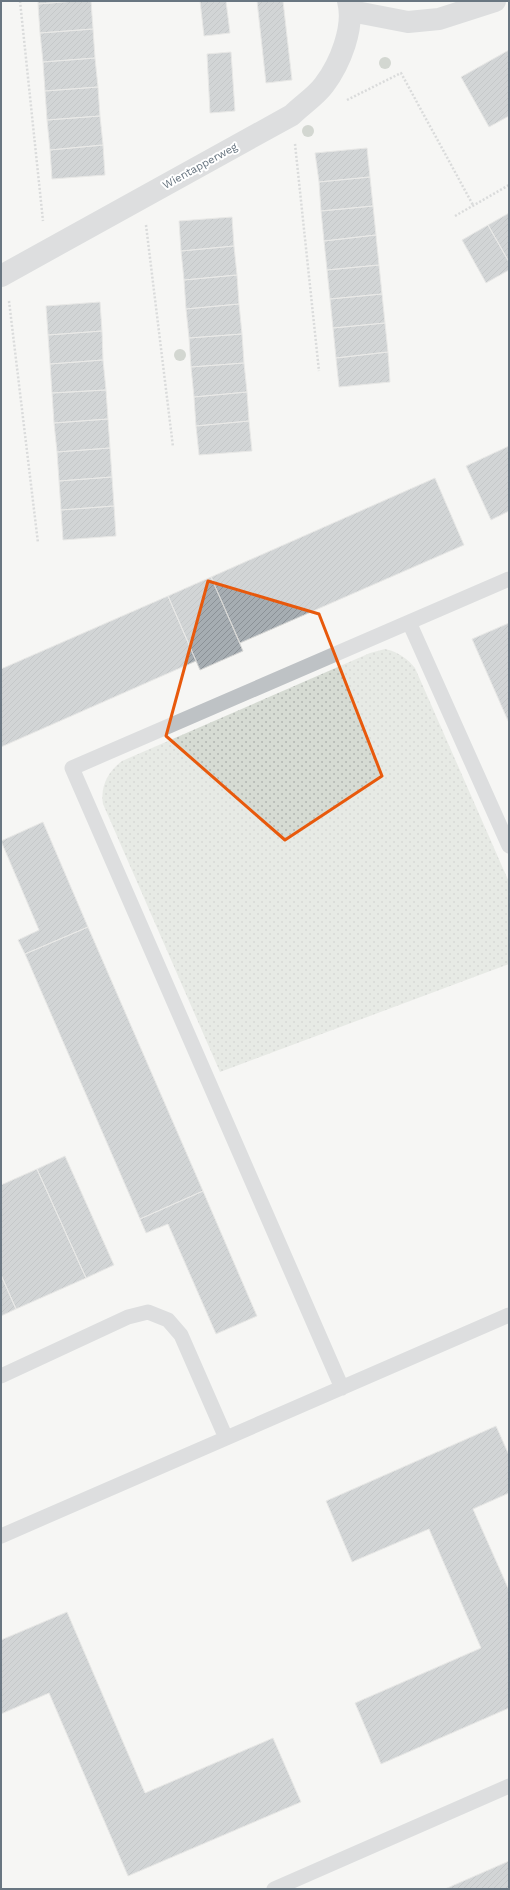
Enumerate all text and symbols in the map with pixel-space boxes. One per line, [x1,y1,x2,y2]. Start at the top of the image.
street label: Wientapperweg [160,140,240,192]

